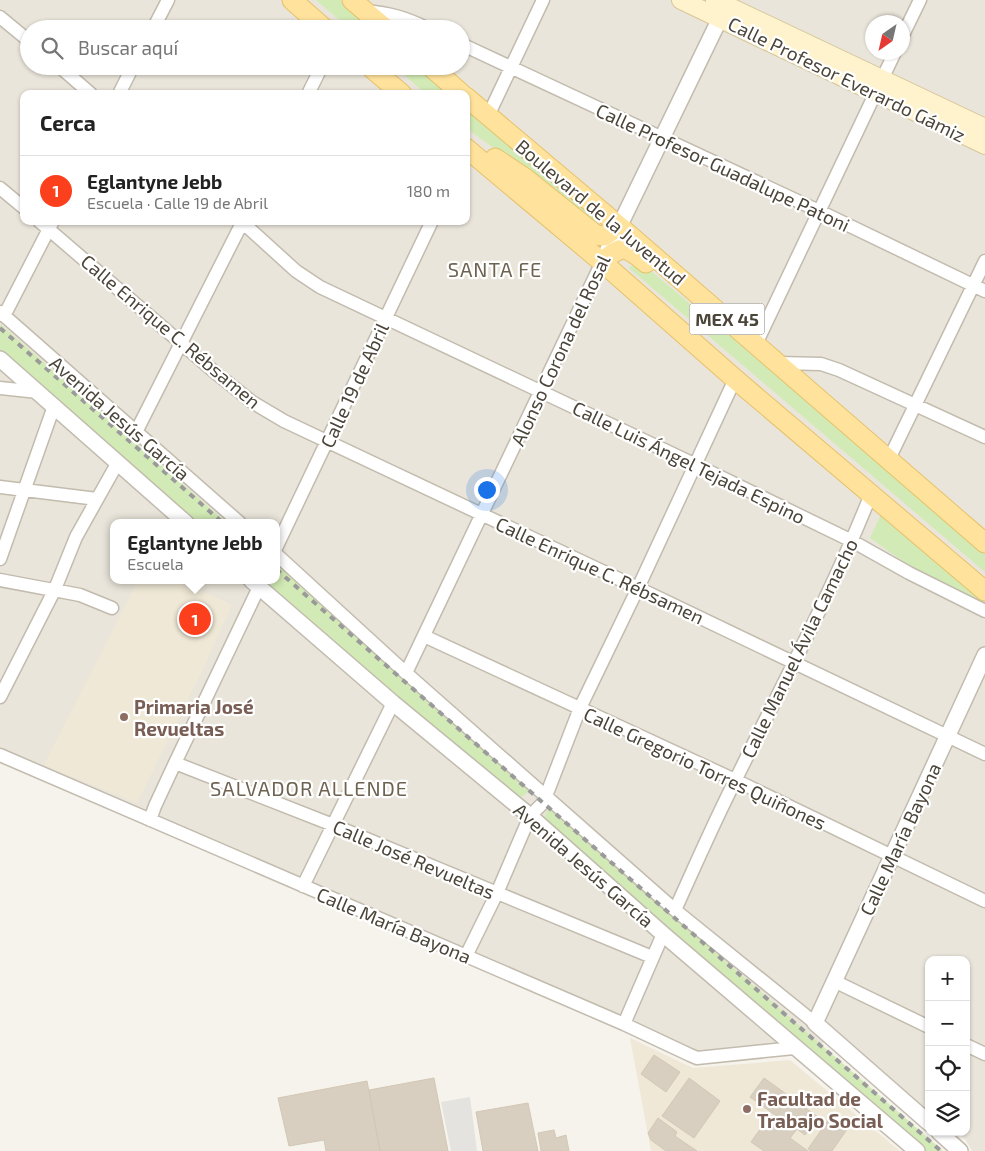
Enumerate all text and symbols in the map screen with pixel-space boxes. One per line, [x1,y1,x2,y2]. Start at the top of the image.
street label: Calle Profesor Everardo Gámiz [725,11,969,147]
north arrow [865,15,910,60]
search box [20,20,470,75]
icon: search [38,34,66,62]
text: Buscar aquí [78,36,178,59]
street label: Calle Profesor Guadalupe Patoni [592,98,854,236]
text: Cerca [40,110,96,135]
street label: Boulevard de la Juventud [511,134,691,290]
text: Eglantyne Jebb [87,170,222,193]
text: 1 [53,181,59,200]
text: 180 m [407,181,450,200]
text: Escuela · Calle 19 de Abril [87,193,268,212]
street label: Calle Enrique C. Rébsamen [77,249,265,413]
street label: Alonso Corona del Rosal [506,251,615,449]
district label: SANTA FE [448,257,542,281]
road number: MEX 45 [690,304,764,334]
street label: Calle 19 de Abril [315,319,393,451]
street label: Avenida Jesús García [45,351,195,485]
street label: Calle Luis Ángel Tejada Espino [569,396,809,528]
your location [474,477,500,503]
street label: Calle Enrique C. Rébsamen [492,512,708,628]
popup [110,519,280,584]
text: Eglantyne Jebb [127,531,263,554]
street label: Calle Manuel Ávila Camacho [736,535,862,761]
text: Escuela [127,554,184,573]
pin: 1 [179,600,211,638]
place label: Primaria José Revueltas [134,695,254,740]
street label: Calle Gregorio Torres Quiñones [580,702,830,834]
marker: Primaria José Revueltas [118,711,130,723]
street label: Calle María Bayona [855,759,945,919]
district label: SALVADOR ALLENDE [210,776,408,800]
street label: Avenida Jesús García [509,798,659,932]
street label: Calle José Revueltas [330,814,498,904]
street label: Calle María Bayona [313,882,475,968]
map controls [925,956,970,1136]
button: + [925,956,970,1001]
button: − [925,1001,970,1046]
button: locate [925,1046,970,1091]
place label: Facultad de Trabajo Social [757,1087,884,1132]
button: layers [925,1091,970,1136]
marker: Facultad de Trabajo Social [741,1103,753,1115]

